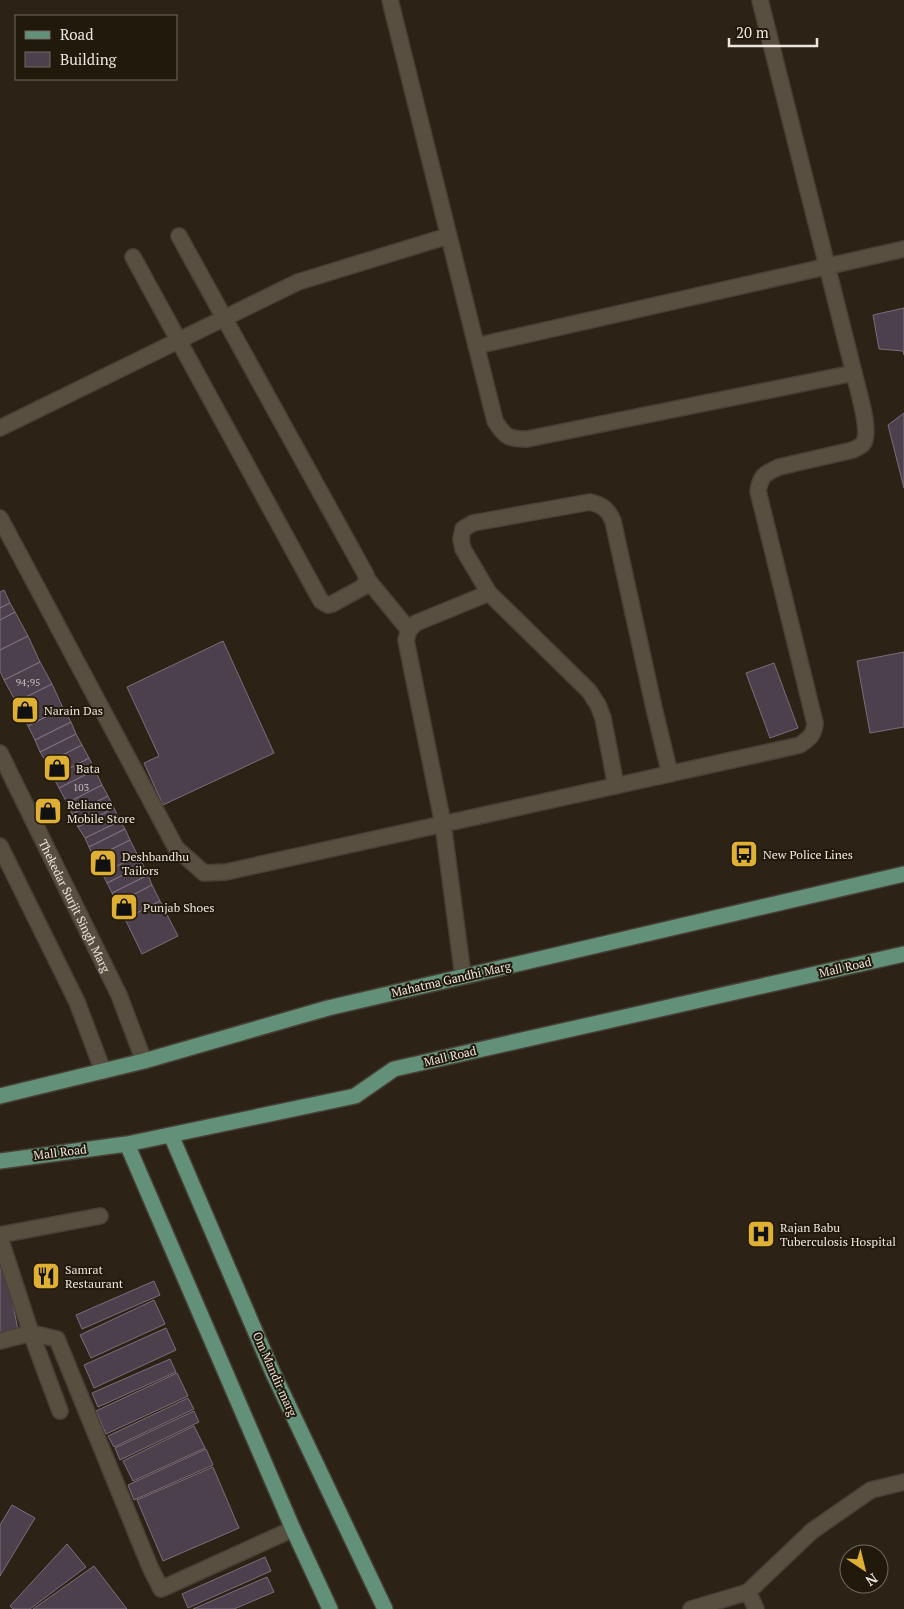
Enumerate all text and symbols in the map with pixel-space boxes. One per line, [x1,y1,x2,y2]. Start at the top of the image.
legend [15,15,178,80]
scale bar [729,15,816,47]
text: 20 m [736,22,769,42]
text: Road [60,24,93,44]
text: Building [60,49,118,69]
house number: 94;95 [16,676,40,689]
shop icon: Narain Das [10,695,40,725]
place label: Narain Das [44,703,103,718]
shop icon: Bata [42,753,72,783]
place label: Bata [76,761,100,776]
house number: 103 [73,781,89,794]
shop icon: Reliance Mobile Store [33,796,63,826]
place label: Reliance Mobile Store [67,797,135,826]
street label: Thekedar Surjit Singh Marg [36,837,114,975]
bus stop icon: New Police Lines [729,839,759,869]
place label: New Police Lines [763,847,853,862]
shop icon: Deshbandhu Tailors [88,848,118,878]
place label: Deshbandhu Tailors [122,849,189,878]
shop icon: Punjab Shoes [109,892,139,922]
place label: Punjab Shoes [143,900,214,915]
street label: Mall Road [817,954,873,980]
street label: Mahatma Gandhi Marg [390,958,513,1000]
street label: Mall Road [422,1043,478,1069]
street label: Mall Road [33,1141,88,1163]
hospital icon: Rajan Babu Tuberculosis Hospital [746,1219,776,1249]
place label: Rajan Babu Tuberculosis Hospital [780,1220,896,1249]
restaurant icon: Samrat Restaurant [31,1261,61,1291]
place label: Samrat Restaurant [65,1262,124,1291]
street label: Om Mandir marg [250,1329,301,1419]
north arrow [839,1544,889,1594]
text: N [862,1569,882,1591]

